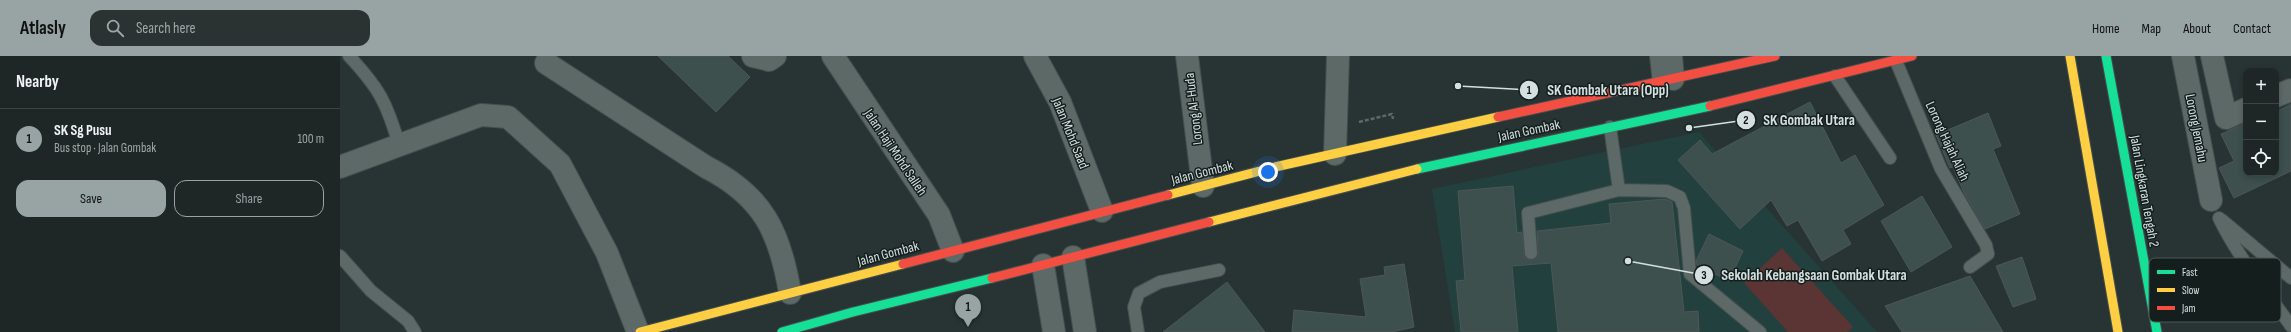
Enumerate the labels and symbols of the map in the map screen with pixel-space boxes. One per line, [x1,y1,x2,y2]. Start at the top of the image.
street label: Lorong Al-Huda [1181,72,1206,146]
callout: SK Gombak Utara (Opp) [1519,77,1677,104]
text: SK Gombak Utara (Opp) [1547,81,1669,100]
text: 1 [1527,83,1532,98]
street label: Lorong Jemahu [2182,93,2211,164]
street label: Jalan Mohd Saad [1048,94,1093,171]
street label: Lorong Hajah Aliah [1922,99,1973,184]
street label: Jalan Haji Mohd Salleh [860,105,931,199]
callout: SK Gombak Utara [1736,106,1863,133]
text: SK Gombak Utara [1763,111,1855,130]
text: 2 [1743,113,1749,128]
street label: Jalan Gombak [1496,116,1562,146]
street label: Jalan Lingkaran Tengah 2 [2126,133,2163,248]
street label: Jalan Gombak [1169,156,1235,189]
your location [1258,162,1278,182]
street label: Jalan Gombak [855,237,921,270]
legend [2149,258,2281,322]
callout: Sekolah Kebangsaan Gombak Utara [1694,261,1915,288]
text: Sekolah Kebangsaan Gombak Utara [1721,266,1907,285]
text: Fast [2182,266,2198,279]
text: 3 [1701,268,1707,283]
text: Slow [2182,284,2199,297]
pin: 1 [955,294,981,327]
text: Jam [2181,302,2196,315]

